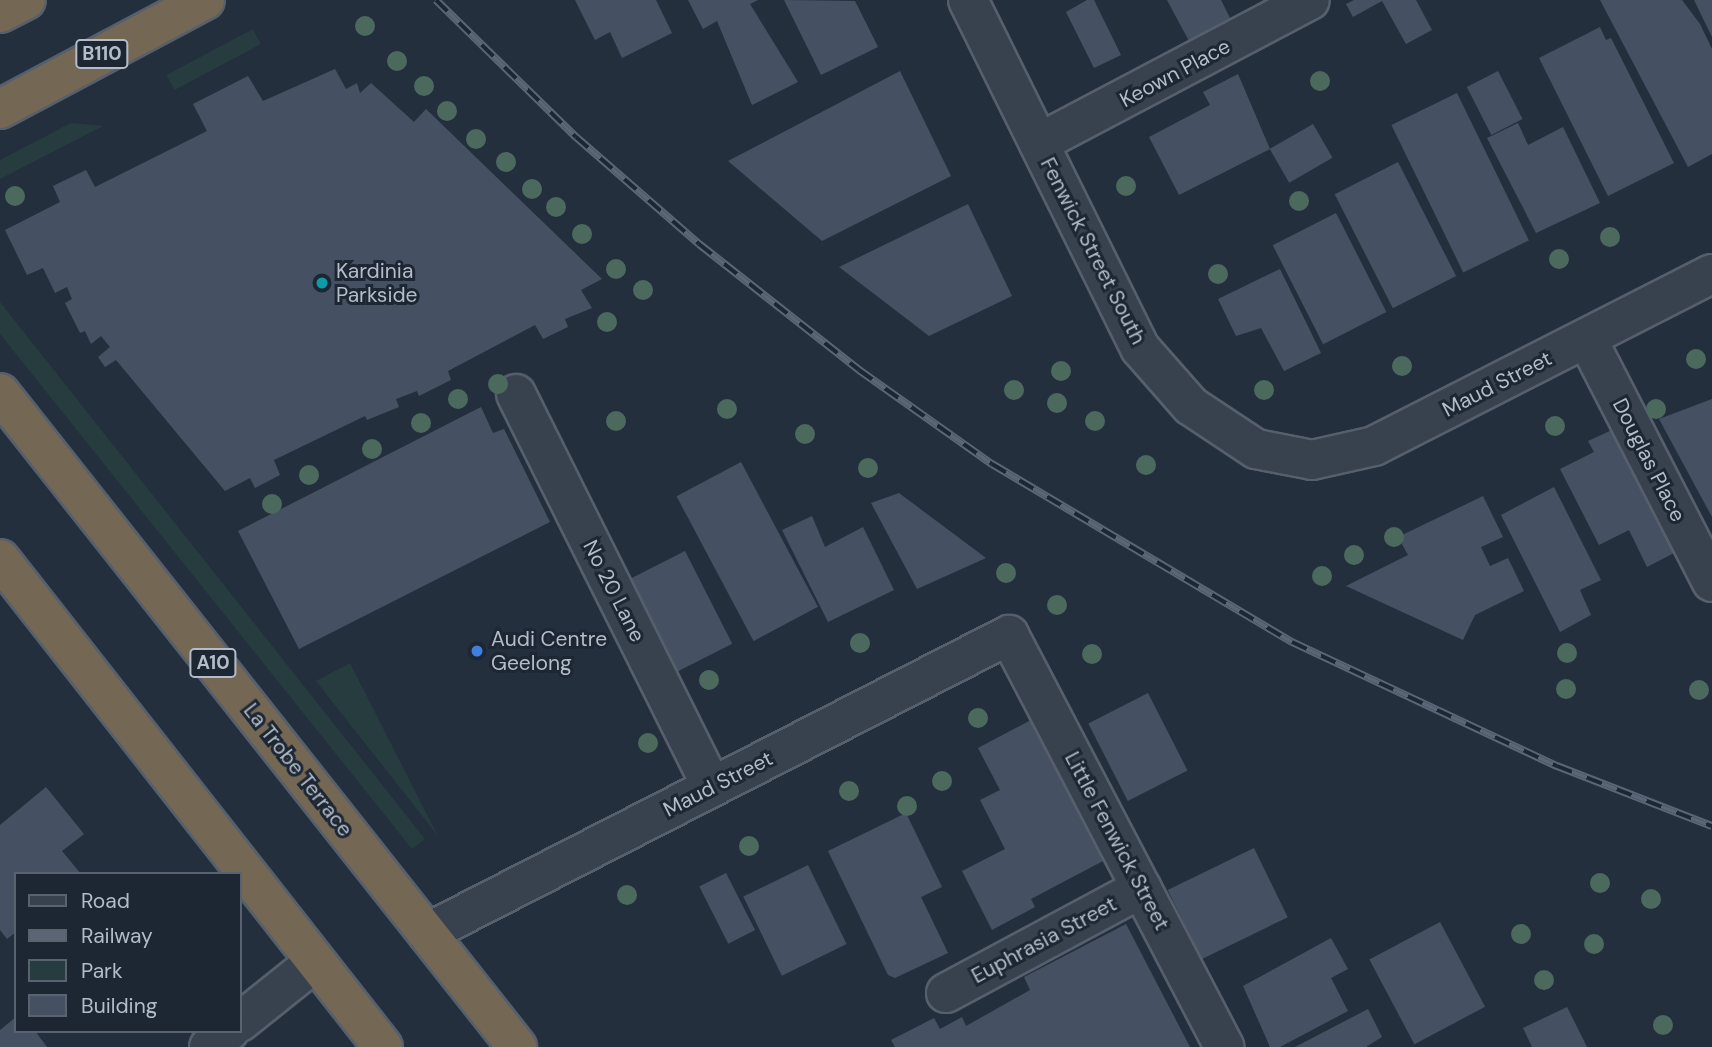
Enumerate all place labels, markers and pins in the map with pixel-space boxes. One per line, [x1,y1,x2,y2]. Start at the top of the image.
place label: Kardinia Parkside [336,258,418,308]
marker: Kardinia Parkside [314,275,330,291]
place label: Audi Centre Geelong [491,626,607,676]
marker: Audi Centre Geelong [469,643,485,659]

